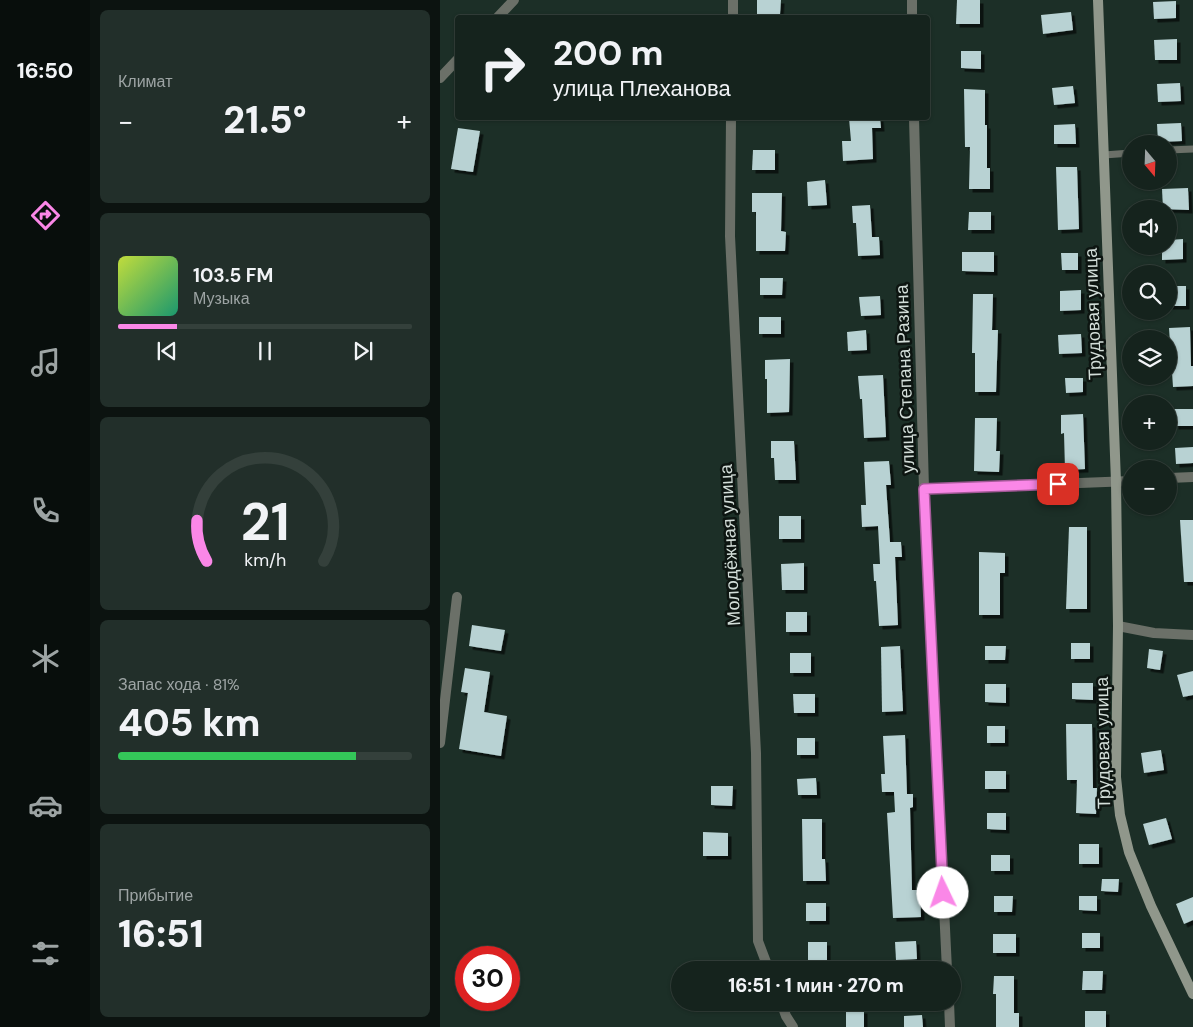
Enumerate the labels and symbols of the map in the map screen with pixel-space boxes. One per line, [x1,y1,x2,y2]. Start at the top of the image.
north arrow [1122,135,1178,190]
street label: Трудовая улица [1079,247,1107,380]
street label: улица Степана Разина [890,283,920,474]
street label: Молодёжная улица [714,463,746,626]
pin [1037,463,1079,505]
street label: Трудовая улица [1090,676,1116,809]
position arrow [916,866,968,918]
speed limit sign: 30 [455,946,520,1011]

